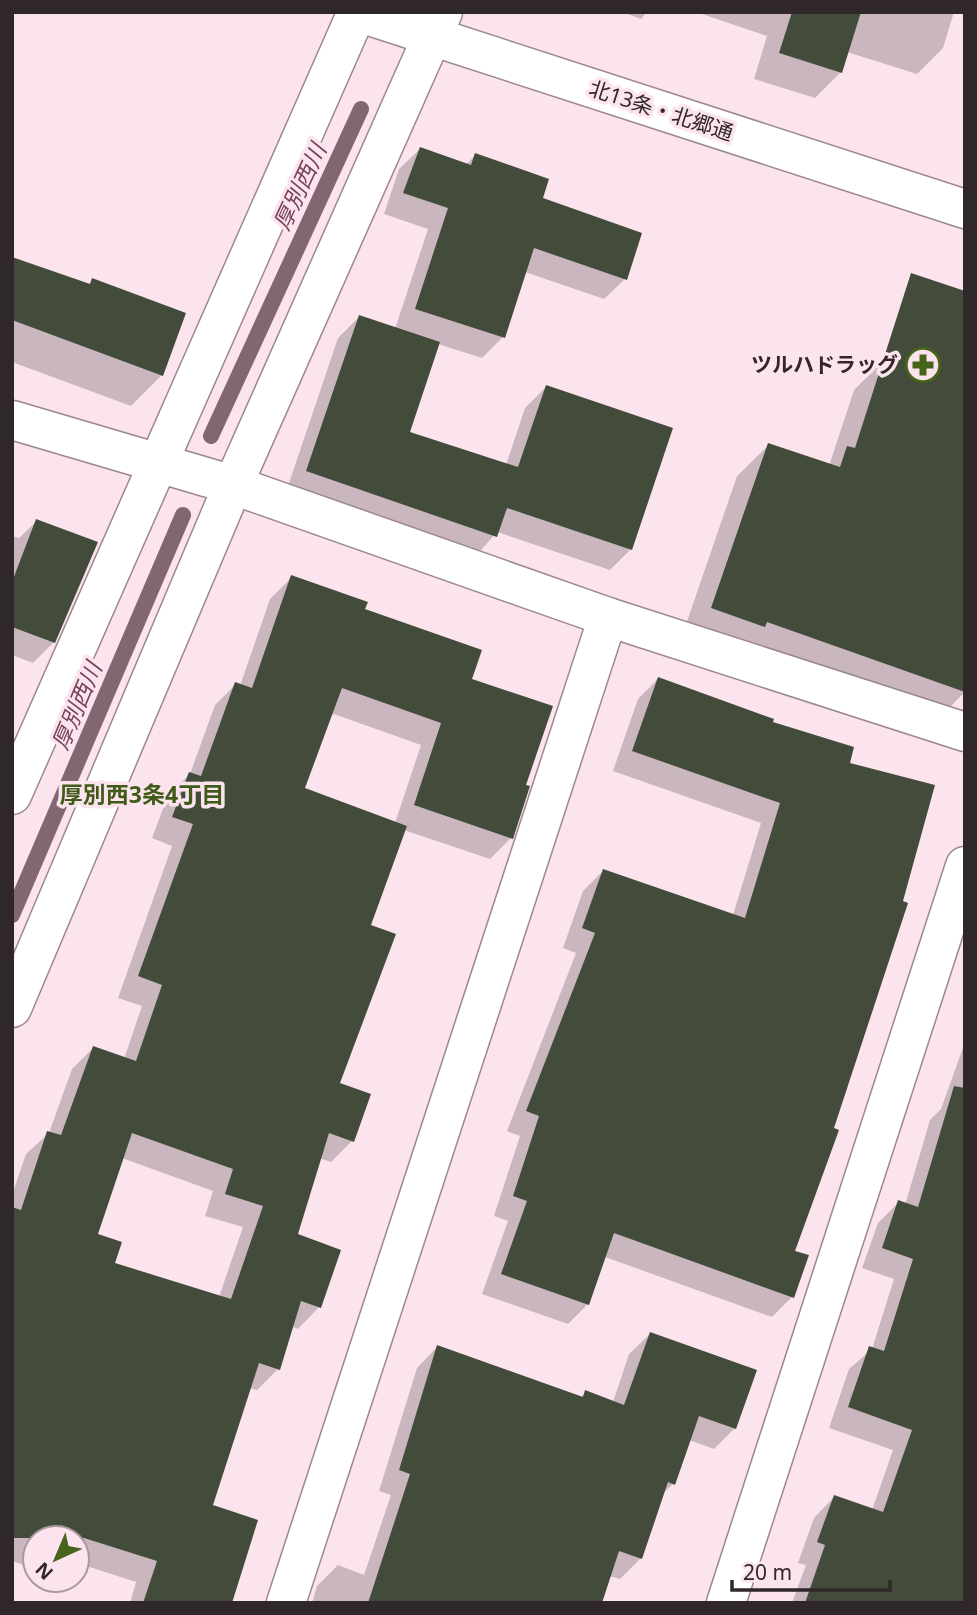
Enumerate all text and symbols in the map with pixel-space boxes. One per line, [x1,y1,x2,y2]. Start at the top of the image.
street label: 北13条・北郷通 [586,74,737,147]
water label: 厚別西川 [265,135,334,235]
pharmacy icon: ツルハドラッグ [904,346,942,384]
place label: ツルハドラッグ [751,350,898,378]
water label: 厚別西川 [43,654,110,754]
district label: 厚別西3条4丁目 [60,778,224,810]
north arrow [21,1524,91,1594]
scale bar [732,1548,890,1592]
text: N [30,1557,59,1586]
text: 20 m [743,1558,792,1586]

